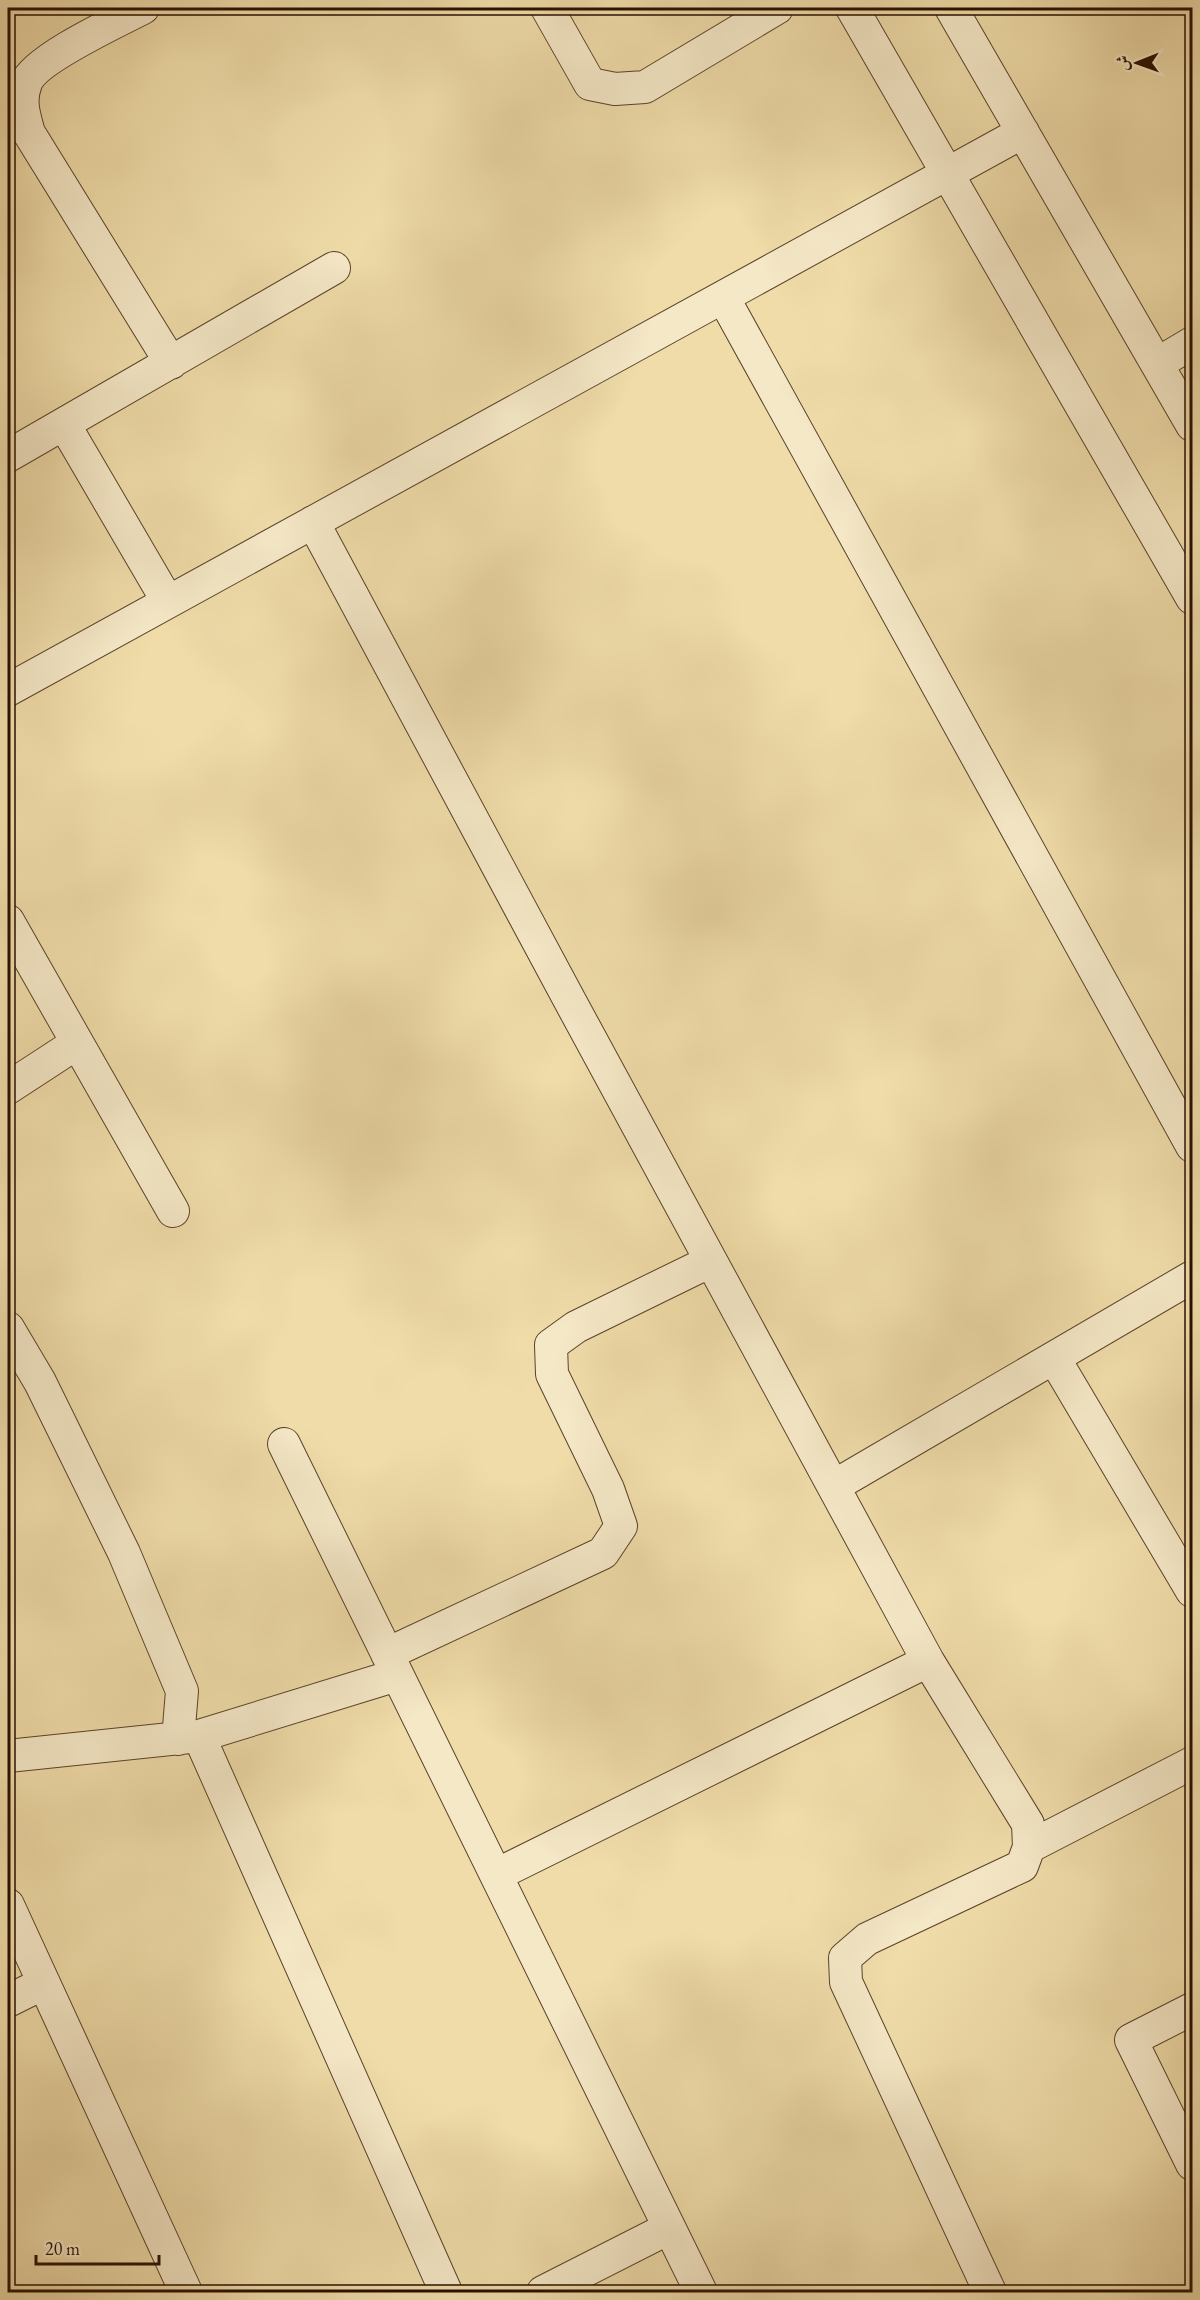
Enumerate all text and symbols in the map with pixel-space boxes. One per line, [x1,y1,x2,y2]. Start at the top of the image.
north arrow [1107,33,1167,93]
text: ش [1112,55,1133,71]
scale bar [36,2228,159,2266]
text: 20 m [45,2237,80,2260]

